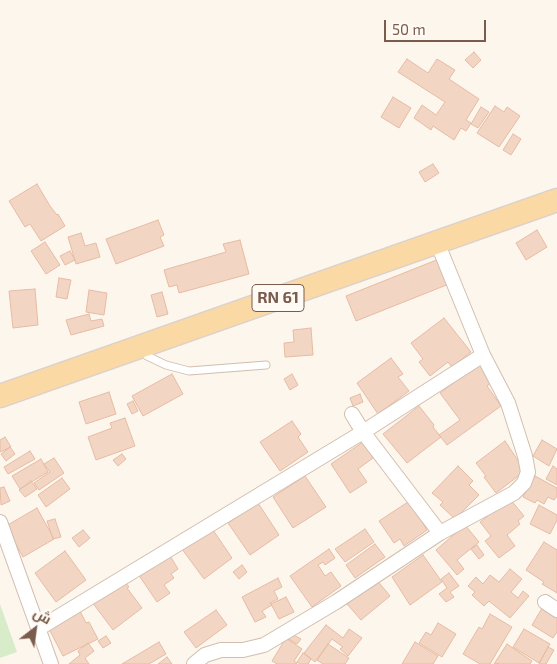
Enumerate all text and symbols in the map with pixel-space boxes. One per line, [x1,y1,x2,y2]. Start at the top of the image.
scale bar [387,10,490,42]
text: 50 m [392,20,426,38]
road number: RN 61 [252,284,304,312]
north arrow [10,604,60,654]
text: ش [31,604,55,627]

